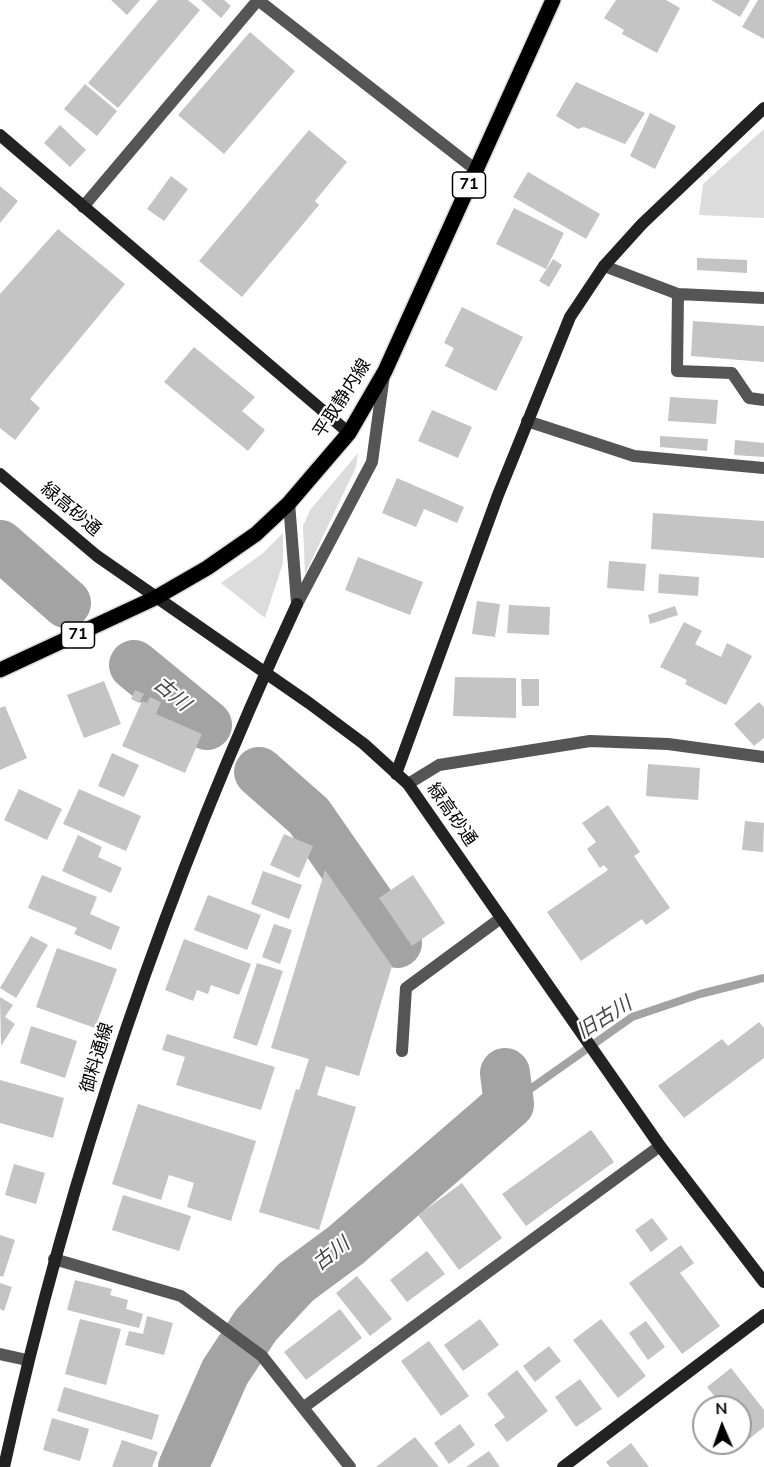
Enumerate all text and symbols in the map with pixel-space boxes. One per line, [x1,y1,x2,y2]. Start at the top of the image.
road number: 71 [452,172,486,198]
street label: 平取静内線 [309,355,377,443]
street label: 緑高砂通 [35,479,105,541]
road number: 71 [62,622,94,648]
water label: 古川 [148,673,194,717]
street label: 緑高砂通 [422,779,480,851]
water label: 旧古川 [573,993,637,1045]
street label: 御料通線 [77,1020,119,1096]
water label: 古川 [309,1233,355,1277]
north arrow [692,1395,752,1455]
text: N [715,1398,728,1420]

